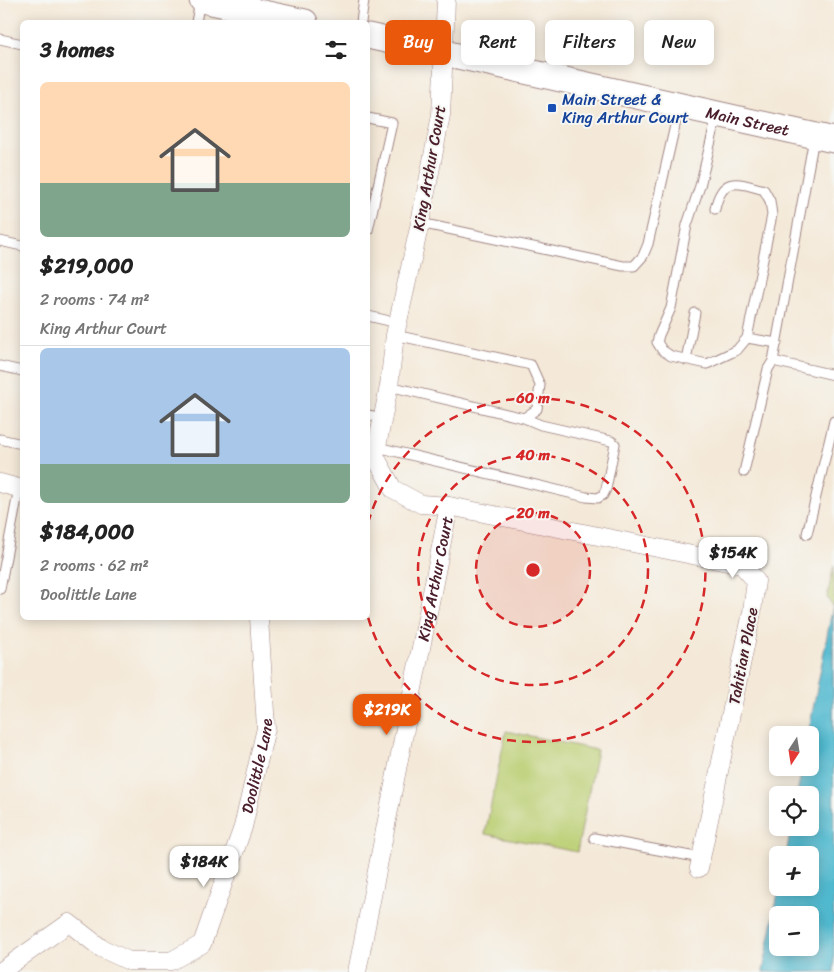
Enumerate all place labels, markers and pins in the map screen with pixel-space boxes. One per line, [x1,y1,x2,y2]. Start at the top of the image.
place label: Main Street & King Arthur Court [562,85,689,132]
marker: Main Street & King Arthur Court [546,102,558,114]
pin: $154K [698,536,768,579]
centre of rings [524,561,542,579]
pin: $219K [352,694,422,736]
pin: $184K [169,846,239,888]

